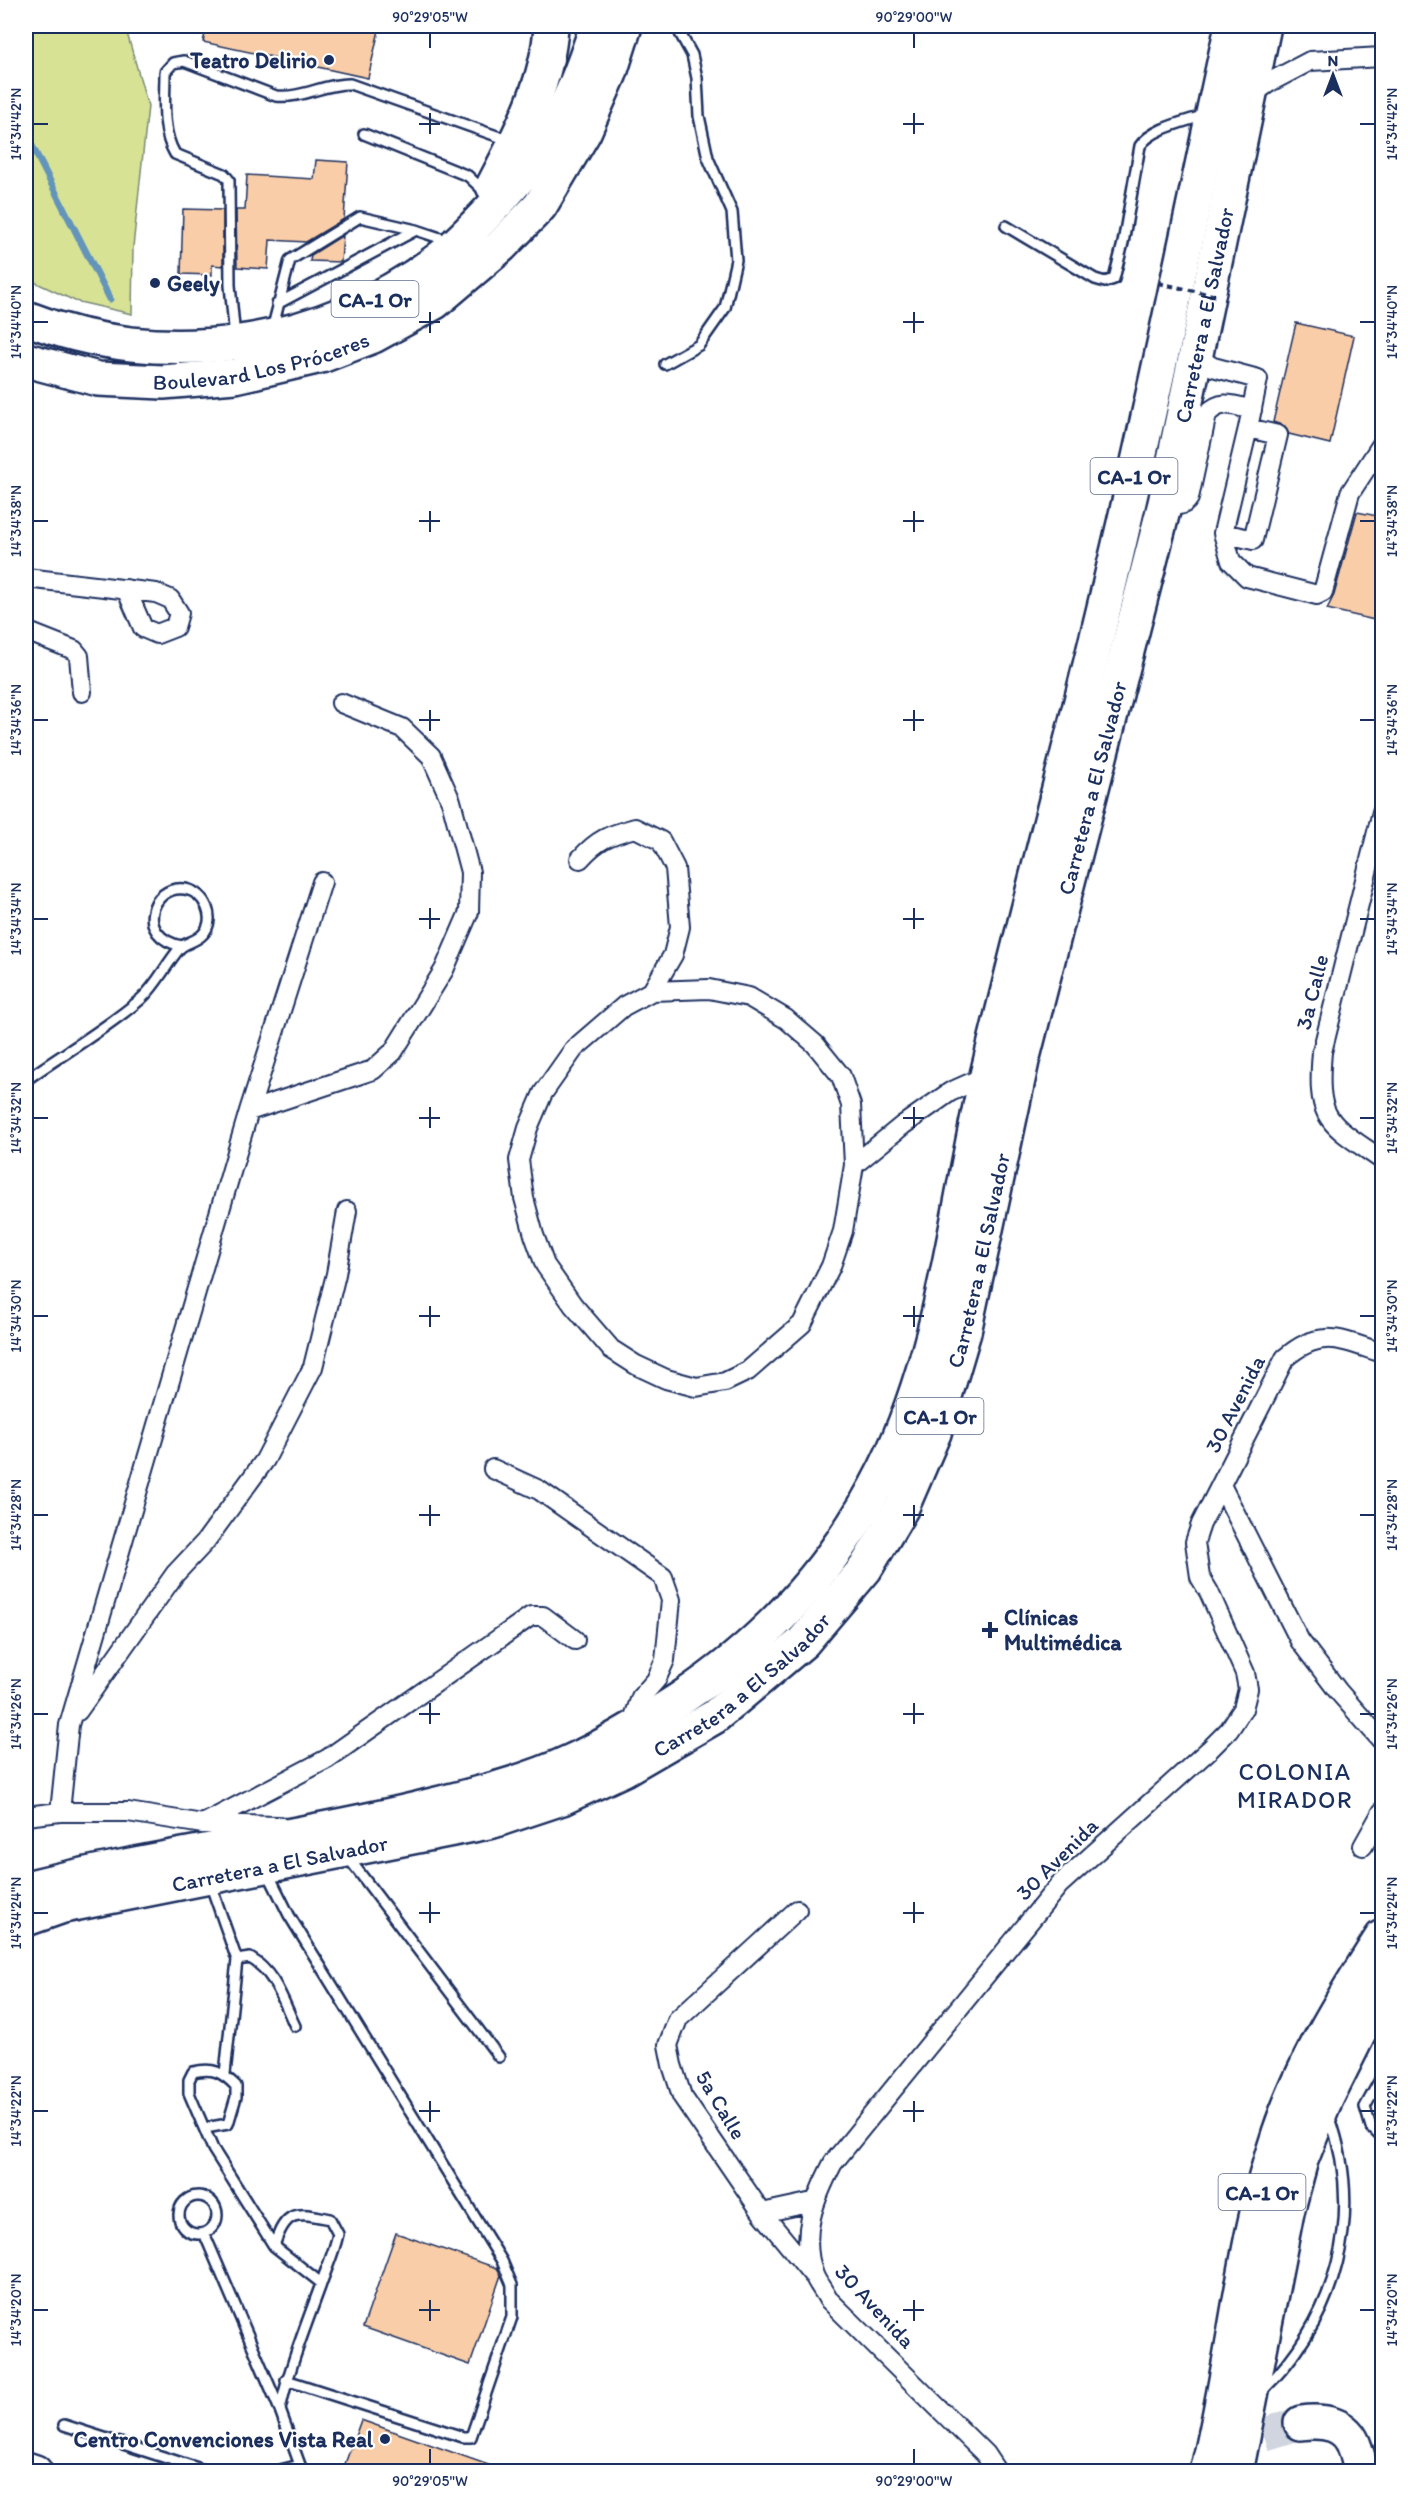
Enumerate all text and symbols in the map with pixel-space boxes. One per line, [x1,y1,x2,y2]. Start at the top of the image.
text: 90°29'05"W [392,8,468,26]
text: 90°29'00"W [876,8,953,26]
north arrow [1303,45,1363,105]
place label: Teatro Delirio [189,47,317,74]
text: N [1328,51,1338,70]
marker: Teatro Delirio [322,53,336,67]
text: 14°34'42"N [7,88,25,160]
text: 14°34'42"N [1383,88,1401,160]
street label: Carretera a El Salvador [1168,205,1240,425]
place label: Geely [167,270,220,297]
marker: Geely [148,276,162,290]
road number: CA-1 Or [332,281,418,317]
text: 14°34'40"N [7,285,25,359]
text: 14°34'40"N [1383,285,1401,359]
street label: Boulevard Los Próceres [152,325,373,396]
road number: CA-1 Or [1090,458,1178,494]
text: 14°34'38"N [7,485,25,557]
text: 14°34'38"N [1383,485,1401,557]
street label: Carretera a El Salvador [1052,678,1132,898]
text: 14°34'36"N [7,684,25,756]
text: 14°34'36"N [1383,684,1401,756]
text: 14°34'34"N [7,882,25,956]
text: 14°34'34"N [1383,882,1401,956]
street label: 3a Calle [1290,952,1334,1032]
text: 14°34'32"N [7,1082,25,1154]
text: 14°34'32"N [1383,1082,1401,1154]
street label: Carretera a El Salvador [941,1150,1016,1371]
text: 14°34'30"N [7,1279,25,1353]
text: 14°34'30"N [1383,1279,1401,1353]
street label: 30 Avenida [1199,1350,1271,1457]
road number: CA-1 Or [896,1398,984,1434]
text: 14°34'28"N [7,1479,25,1551]
text: 14°34'28"N [1383,1479,1401,1551]
place label: Clínicas Multimédica [1004,1604,1122,1656]
street label: Carretera a El Salvador [648,1607,836,1763]
marker: Clínicas Multimédica [981,1621,999,1639]
text: 14°34'26"N [7,1678,25,1750]
text: 14°34'26"N [1383,1678,1401,1750]
district label: COLONIA MIRADOR [1237,1757,1353,1814]
street label: 30 Avenida [1010,1812,1104,1906]
street label: Carretera a El Salvador [169,1829,390,1898]
text: 14°34'24"N [7,1877,25,1949]
text: 14°34'24"N [1383,1877,1401,1949]
street label: 5a Calle [690,2065,752,2145]
text: 14°34'22"N [7,2075,25,2147]
text: 14°34'22"N [1383,2075,1401,2147]
road number: CA-1 Or [1218,2174,1306,2210]
street label: 30 Avenida [829,2258,921,2354]
text: 14°34'20"N [7,2273,25,2347]
text: 14°34'20"N [1383,2273,1401,2347]
place label: Centro Convenciones Vista Real [74,2426,374,2453]
marker: Centro Convenciones Vista Real [378,2432,392,2446]
text: 90°29'05"W [392,2472,468,2490]
text: 90°29'00"W [876,2472,953,2490]

